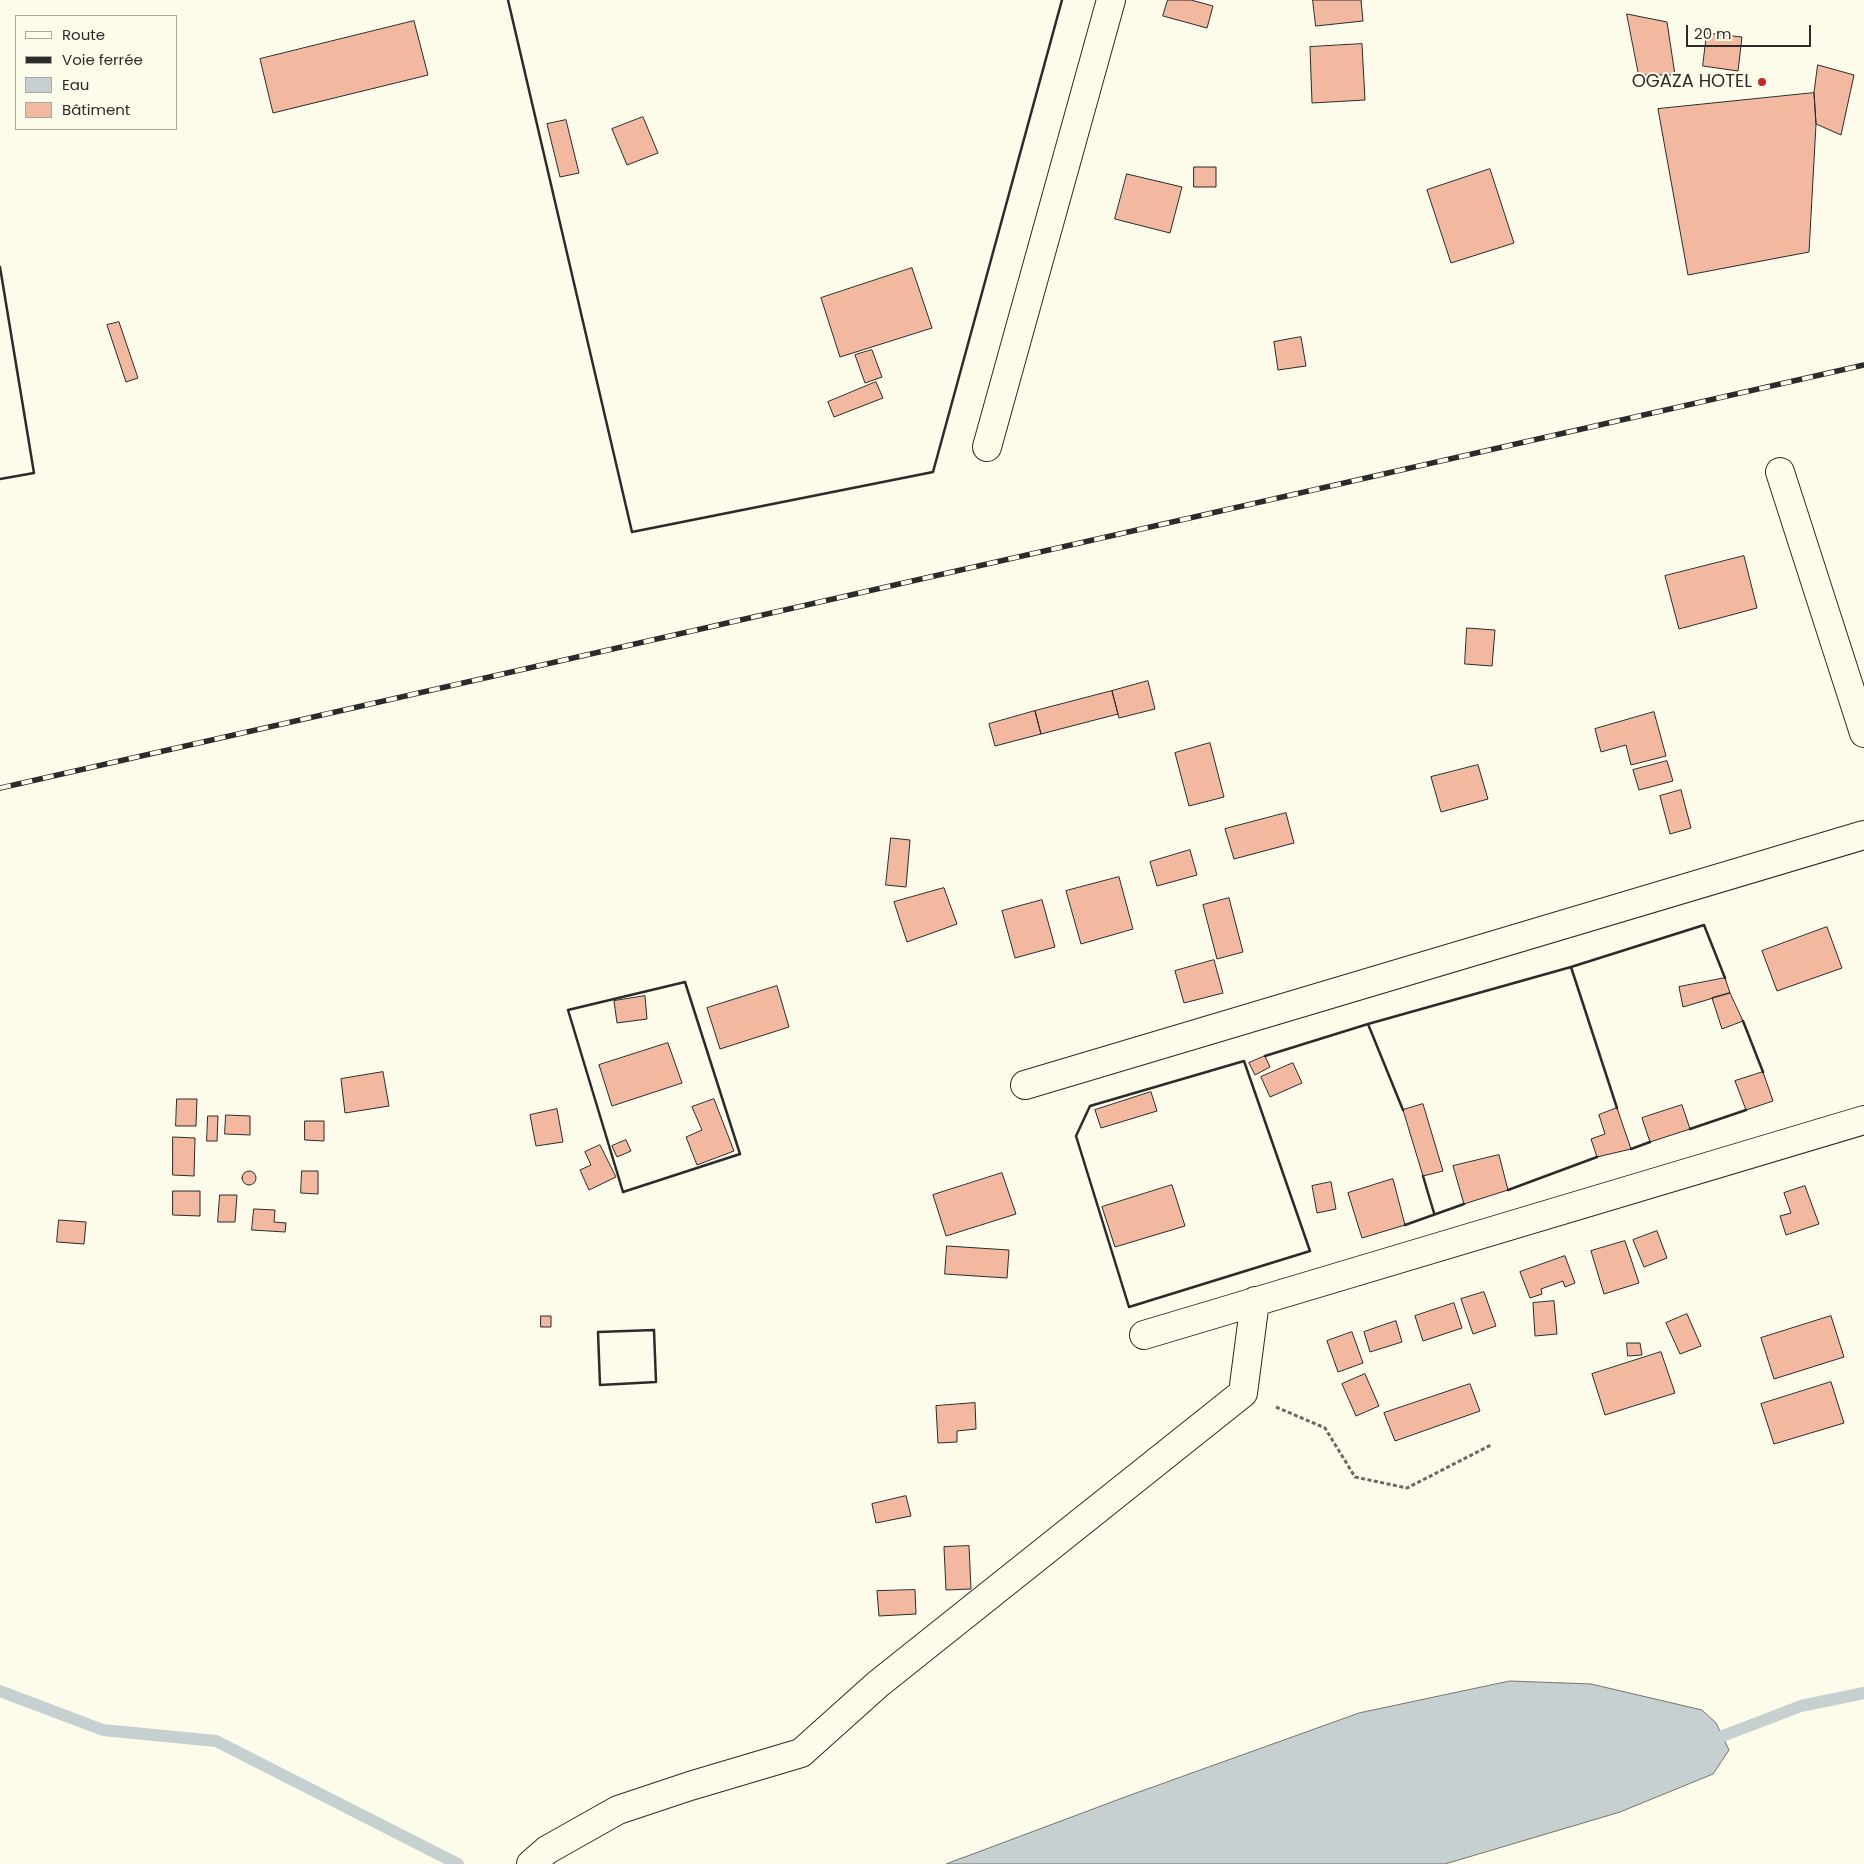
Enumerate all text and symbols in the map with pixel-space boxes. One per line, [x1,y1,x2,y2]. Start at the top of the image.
legend [15,15,178,130]
scale bar [1689,15,1814,47]
text: 20 m [1694,23,1732,44]
text: Route [62,24,105,45]
text: Voie ferrée [62,49,143,70]
place label: OGAZA HOTEL [1632,71,1752,93]
text: Eau [62,74,89,95]
marker: OGAZA HOTEL [1756,76,1768,88]
text: Bâtiment [62,99,130,120]

